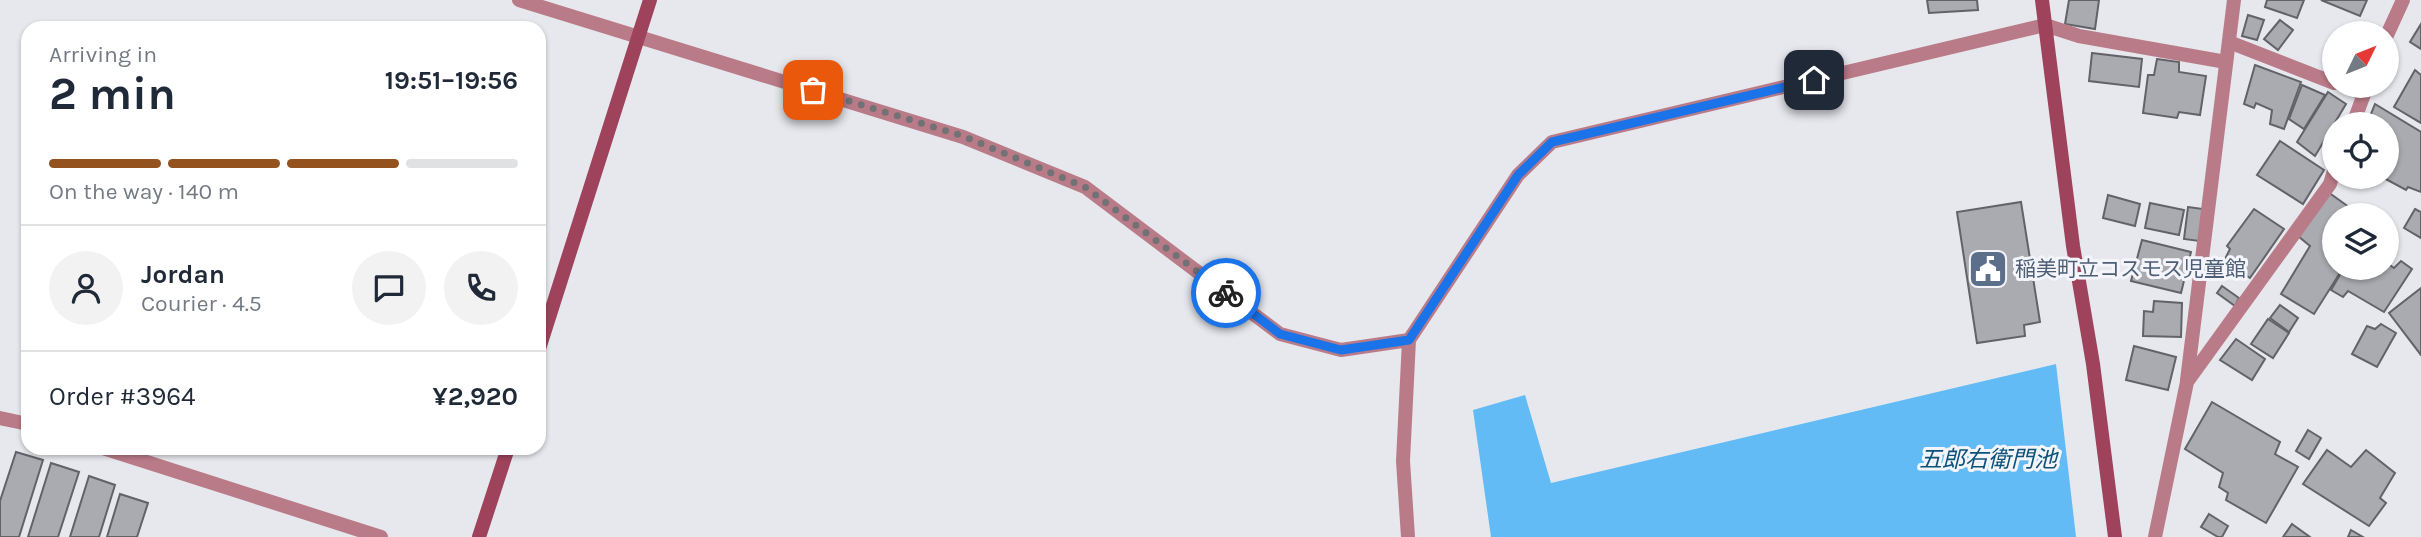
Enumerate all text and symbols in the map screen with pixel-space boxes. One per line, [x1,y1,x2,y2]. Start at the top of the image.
north arrow [2322,21,2399,98]
map controls [2322,21,2399,280]
text: Arriving in [49,41,157,68]
pin [1784,50,1844,110]
pin [783,60,843,120]
icon: home [1795,61,1833,99]
text: 19:51–19:56 [385,65,518,96]
text: 2 min [49,67,176,121]
icon: bag [794,71,832,109]
button: locate [2322,112,2399,189]
text: On the way · 140 m [49,178,239,205]
button: layers [2322,203,2399,280]
public building icon: 稲美町立コスモス児童館 [1967,248,2009,290]
button: person [49,251,123,325]
button: chat [352,251,426,325]
button: phone [444,251,518,325]
place label: 稲美町立コスモス児童館 [2015,257,2246,281]
courier [1191,258,1261,328]
text: Jordan [141,259,225,290]
icon: bike [1207,274,1245,312]
text: Courier · 4.5 [141,290,262,317]
text: Order #3964 [49,381,196,412]
text: ¥2,920 [432,381,518,412]
water label: 五郎右衛門池 [1919,446,2059,473]

